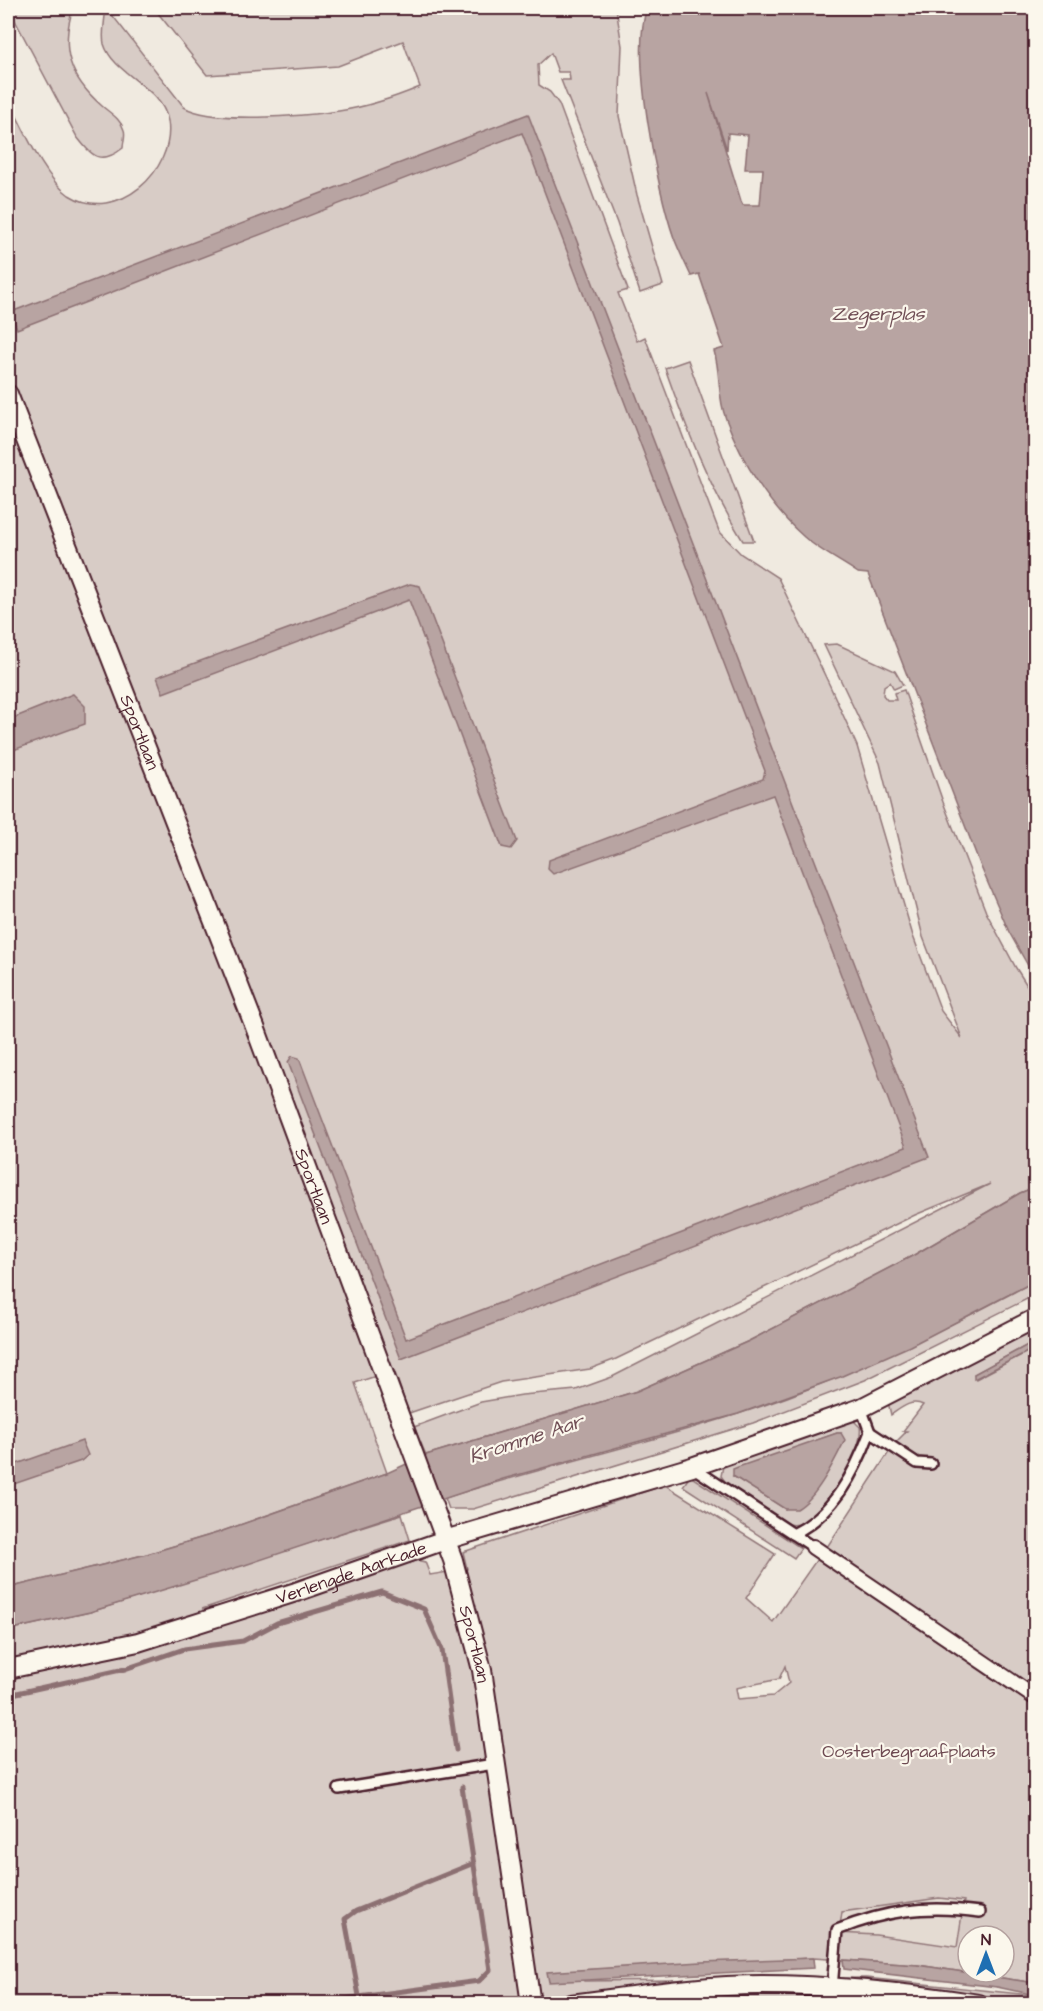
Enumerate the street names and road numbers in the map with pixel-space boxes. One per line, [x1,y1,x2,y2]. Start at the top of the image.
street label: Sportlaan [113,691,166,774]
street label: Sportlaan [288,1145,339,1228]
street label: Verlengde Aarkade [273,1535,430,1611]
street label: Sportlaan [453,1603,496,1684]

